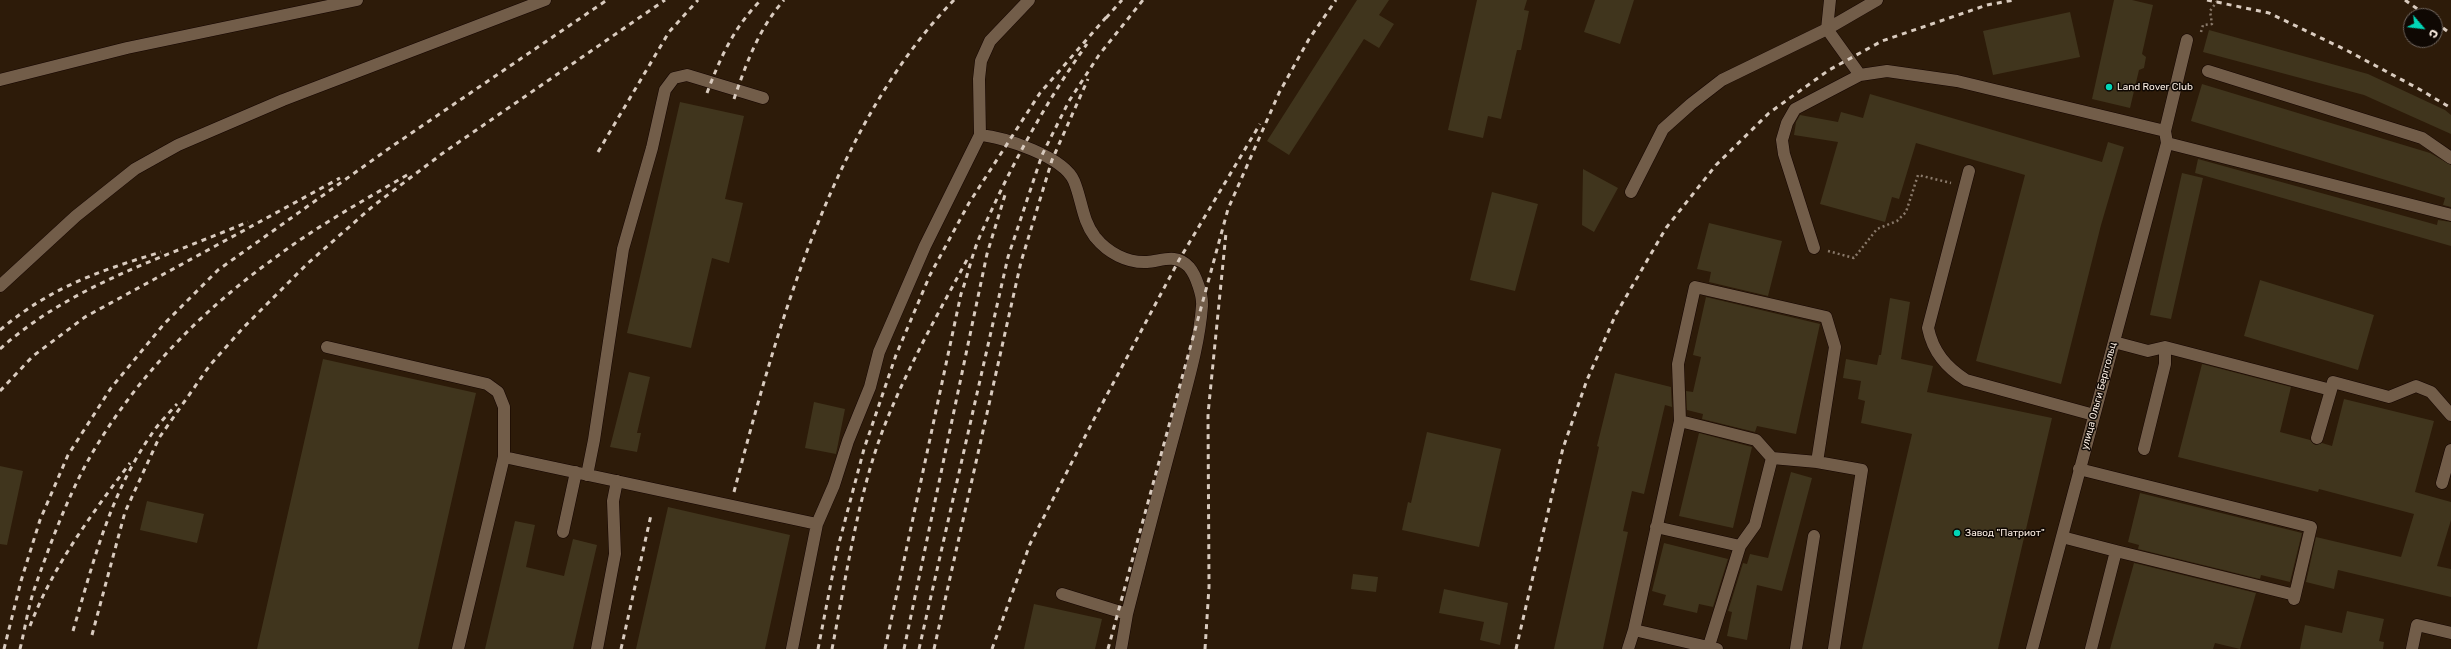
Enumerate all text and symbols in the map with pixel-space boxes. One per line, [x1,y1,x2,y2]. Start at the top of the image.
north arrow [2403,8,2443,48]
text: С [2426,27,2441,40]
place label: Land Rover Club [2117,81,2193,93]
marker: Land Rover Club [2104,82,2114,92]
street label: улица Ольги Берггольц [2079,341,2119,451]
place label: Завод "Патриот" [1965,527,2045,539]
marker: Завод "Патриот" [1952,528,1962,538]

